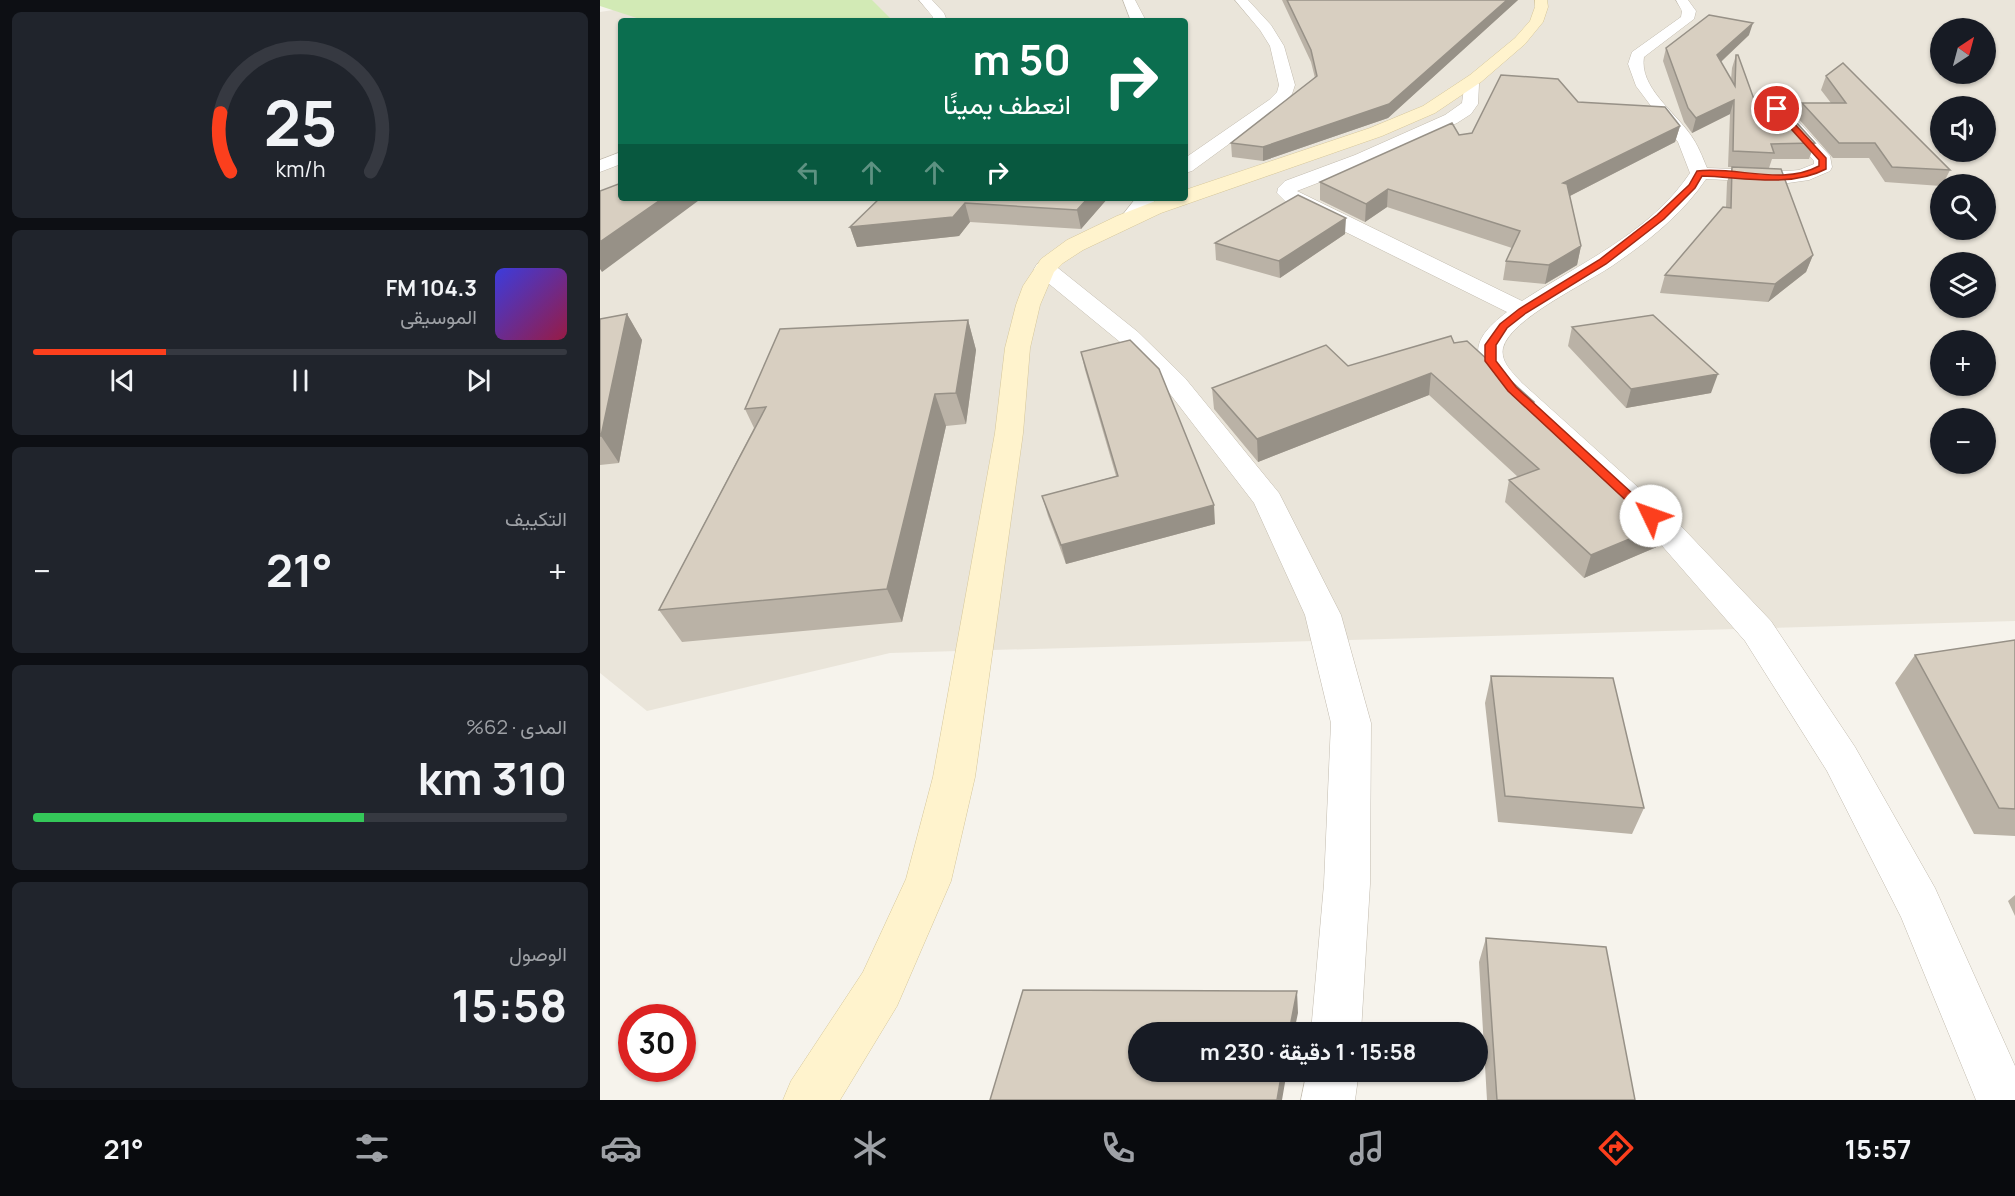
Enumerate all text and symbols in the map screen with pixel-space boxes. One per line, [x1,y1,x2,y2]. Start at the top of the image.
north arrow [1930,18,1996,84]
map controls [1930,18,1996,474]
text: 50 m [973,30,1071,88]
icon: right [1092,42,1170,120]
text: 25 [263,79,337,165]
pin [1751,83,1802,134]
text: انعطف يمينًا [943,85,1071,122]
icon: arrive [1760,92,1793,125]
button: sound [1930,96,1996,162]
text: km/h [275,154,325,183]
icon: left [792,156,825,189]
icon: ahead [855,156,888,189]
icon: ahead [918,156,951,189]
icon: right [981,156,1014,189]
button: search [1930,174,1996,240]
button: layers [1930,252,1996,318]
text: 104.3 FM [386,273,477,303]
text: الموسيقى [400,303,477,330]
button: + [1930,330,1996,396]
icon: previous [106,364,139,397]
icon: pause [284,364,317,397]
icon: next [462,364,495,397]
button: − [1930,408,1996,474]
position arrow [1619,484,1683,548]
text: التكييف [505,505,567,532]
text: 21° [266,539,333,601]
text: − [33,548,51,593]
text: + [548,548,567,593]
text: المدى · 62% [466,713,567,740]
text: 310 km [418,747,567,809]
text: الوصول [509,940,567,967]
text: 15:58 [452,974,567,1036]
speed limit sign: 30 [618,1004,696,1082]
text: 15:58 · 1 دقيقة · 230 m [1200,1037,1416,1067]
icon: filters [351,1127,393,1169]
icon: car [600,1127,642,1169]
icon: climate [849,1127,891,1169]
icon: phone [1097,1127,1139,1169]
icon: music [1346,1127,1388,1169]
icon: directions [1595,1127,1637,1169]
text: 21° [104,1130,144,1167]
text: 15:57 [1844,1130,1912,1167]

